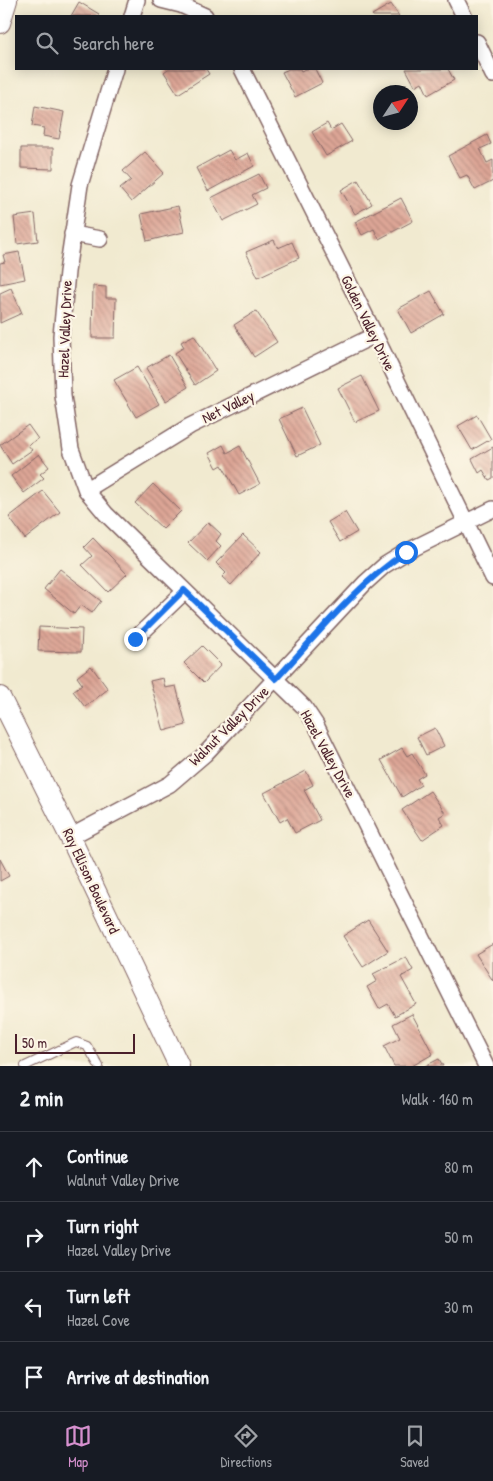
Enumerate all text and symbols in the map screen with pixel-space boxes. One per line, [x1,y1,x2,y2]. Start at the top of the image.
search box [15,15,478,70]
icon: search [33,29,61,57]
text: Search here [73,30,154,56]
north arrow [373,85,418,130]
street label: Golden Valley Drive [336,271,401,374]
street label: Hazel Valley Drive [52,280,77,378]
street label: Net Valley [198,385,257,428]
route start [395,541,418,564]
route end [124,628,147,651]
street label: Walnut Valley Drive [184,681,273,770]
street label: Hazel Valley Drive [296,706,361,802]
street label: Ray Ellison Boulevard [58,825,125,937]
scale bar [15,1031,135,1054]
text: 50 m [22,1033,47,1052]
text: 2 min [20,1084,63,1113]
text: Walk · 160 m [401,1088,473,1110]
text: Continue [67,1143,128,1169]
icon: ahead [20,1153,48,1181]
text: 80 m [444,1156,473,1178]
text: Walnut Valley Drive [67,1169,179,1191]
text: Turn right [67,1213,138,1239]
icon: right [20,1223,48,1251]
text: 50 m [445,1226,473,1248]
text: Hazel Valley Drive [67,1239,171,1261]
text: Turn left [67,1283,130,1309]
icon: left [20,1293,48,1321]
text: 30 m [444,1296,473,1318]
text: Hazel Cove [67,1309,130,1331]
icon: arrive [20,1363,48,1391]
text: Arrive at destination [67,1364,209,1390]
tab: Map [64,1422,92,1471]
tab: Directions [220,1422,272,1471]
tab: Saved [400,1422,429,1471]

